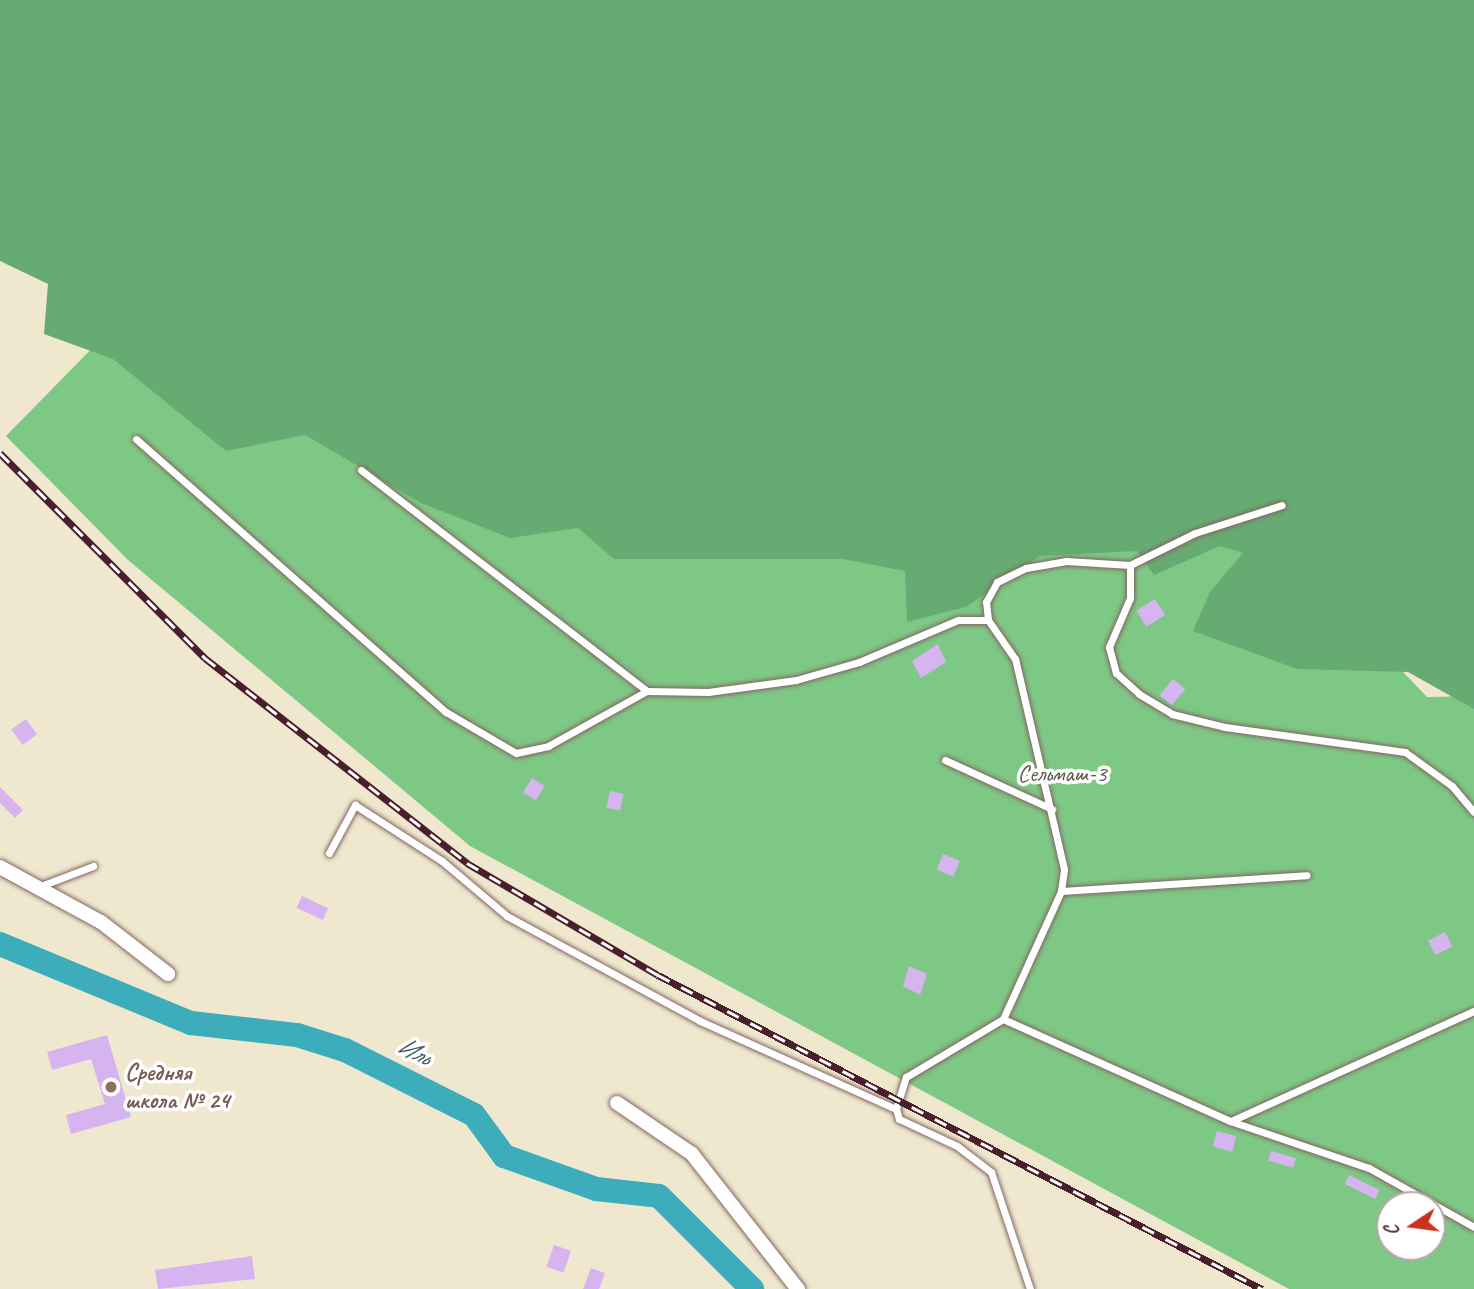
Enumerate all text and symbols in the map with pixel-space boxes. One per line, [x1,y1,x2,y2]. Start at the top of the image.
park label: Сельмаш-3 [1018,760,1106,788]
water label: Иль [392,1030,436,1072]
place label: Средняя школа № 24 [125,1059,230,1115]
marker: Средняя школа № 24 [103,1079,119,1095]
north arrow [1376,1191,1446,1261]
text: С [1380,1223,1405,1238]

